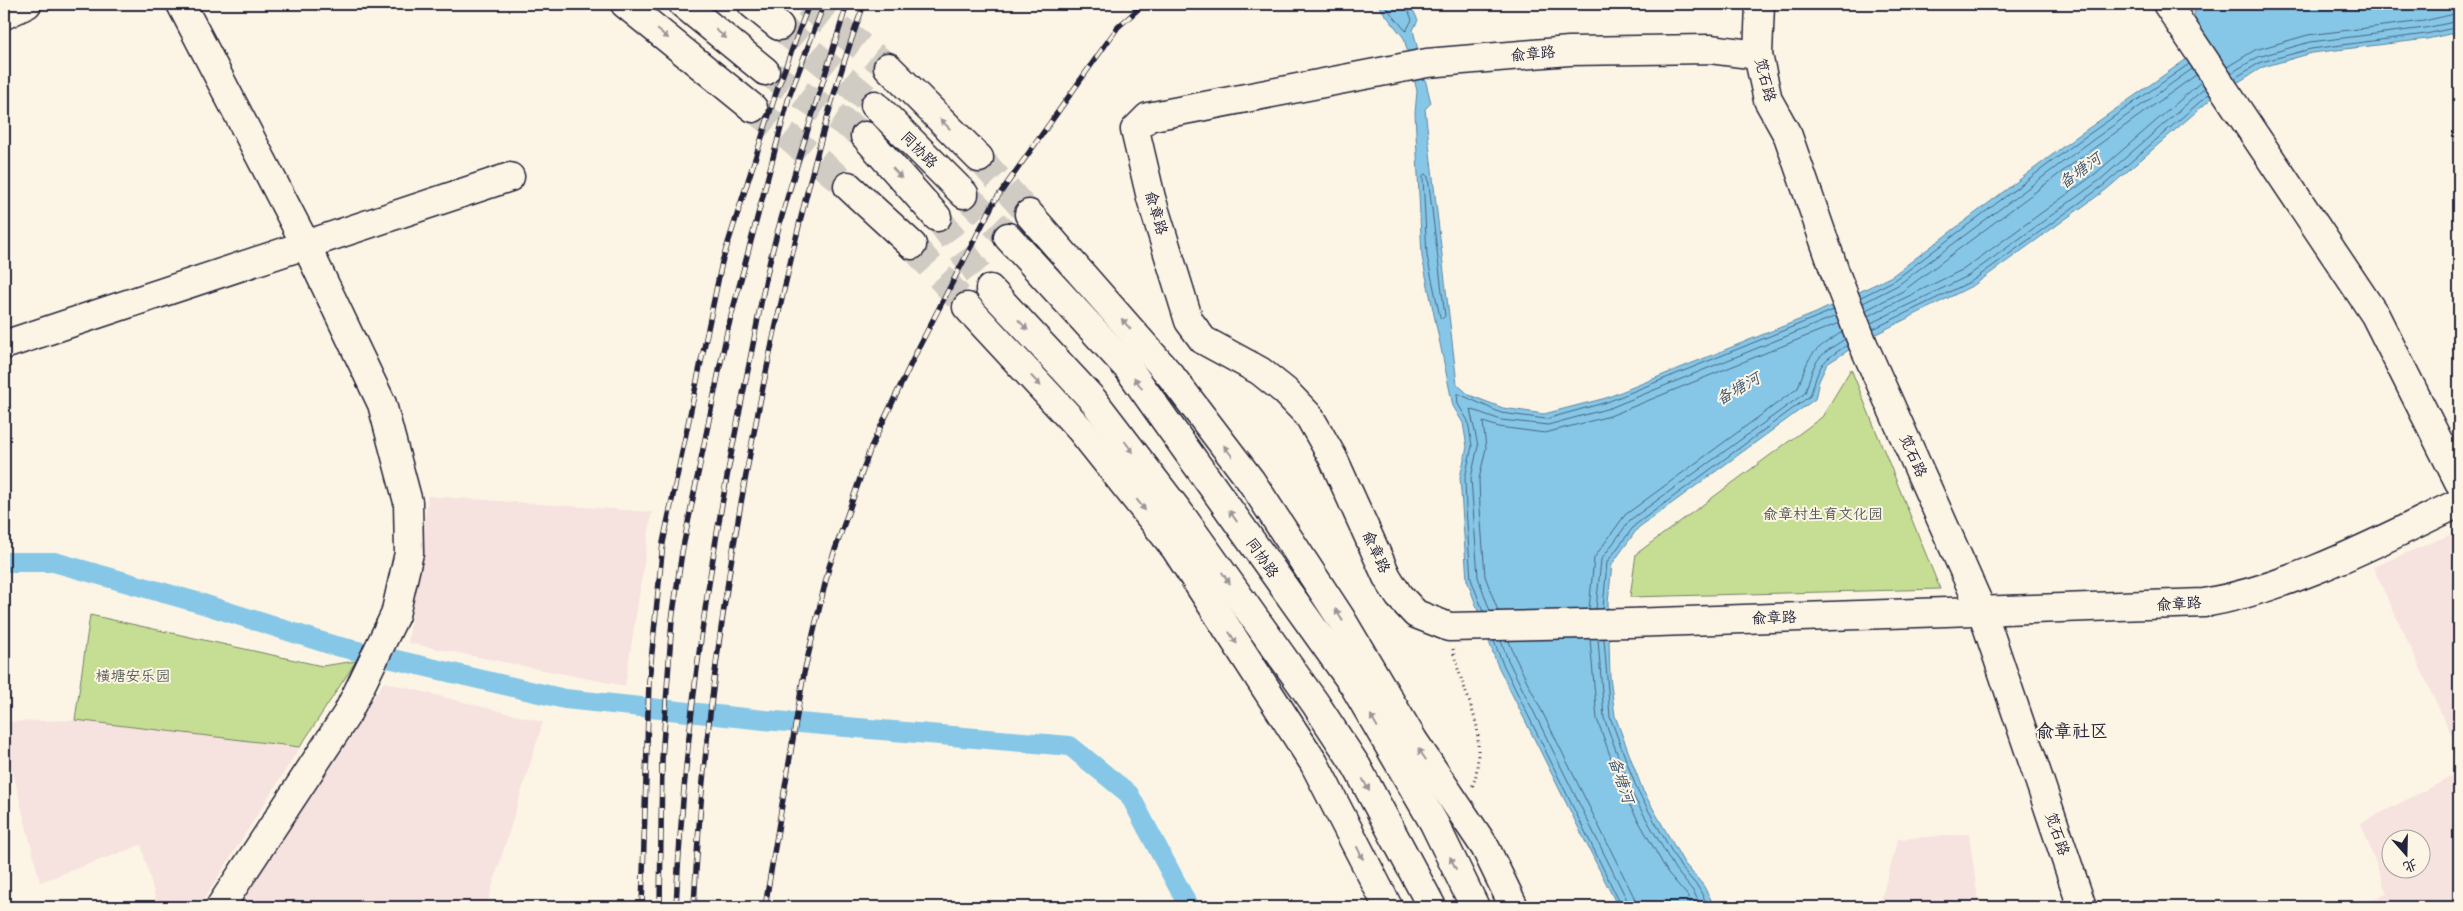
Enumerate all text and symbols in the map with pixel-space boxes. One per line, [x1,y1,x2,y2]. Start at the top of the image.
one-way arrow [656,29,669,40]
one-way arrow [714,29,727,40]
street label: 俞章路 [1510,42,1556,66]
street label: 笕石路 [1749,56,1781,104]
one-way arrow [939,118,951,130]
street label: 同协路 [896,127,942,173]
water label: 备塘河 [2054,146,2108,194]
one-way arrow [891,166,903,178]
street label: 俞章路 [1140,188,1172,238]
one-way arrow [1017,318,1029,330]
one-way arrow [1121,318,1132,331]
water label: 备塘河 [1712,366,1767,411]
one-way arrow [1030,375,1042,387]
one-way arrow [1133,377,1143,390]
street label: 笕石路 [1894,431,1932,481]
one-way arrow [1124,440,1135,453]
one-way arrow [1223,444,1233,458]
one-way arrow [1135,498,1146,511]
park label: 俞章村生育文化园 [1763,504,1883,525]
one-way arrow [1228,509,1238,523]
street label: 俞章路 [1357,527,1395,577]
street label: 同协路 [1240,534,1284,582]
one-way arrow [1221,571,1231,585]
street label: 俞章路 [2156,592,2202,616]
street label: 俞章路 [1751,607,1797,629]
one-way arrow [1334,608,1343,621]
one-way arrow [1228,632,1238,645]
park label: 横塘安乐园 [95,666,171,687]
one-way arrow [1370,715,1379,728]
district label: 俞章社区 [2036,719,2108,744]
one-way arrow [1418,747,1427,760]
water label: 备塘河 [1603,754,1640,809]
one-way arrow [1362,777,1370,792]
street label: 笕石路 [2040,809,2074,859]
north arrow [2380,828,2430,878]
one-way arrow [1356,846,1364,861]
text: 北 [2400,853,2420,877]
one-way arrow [1449,856,1457,870]

